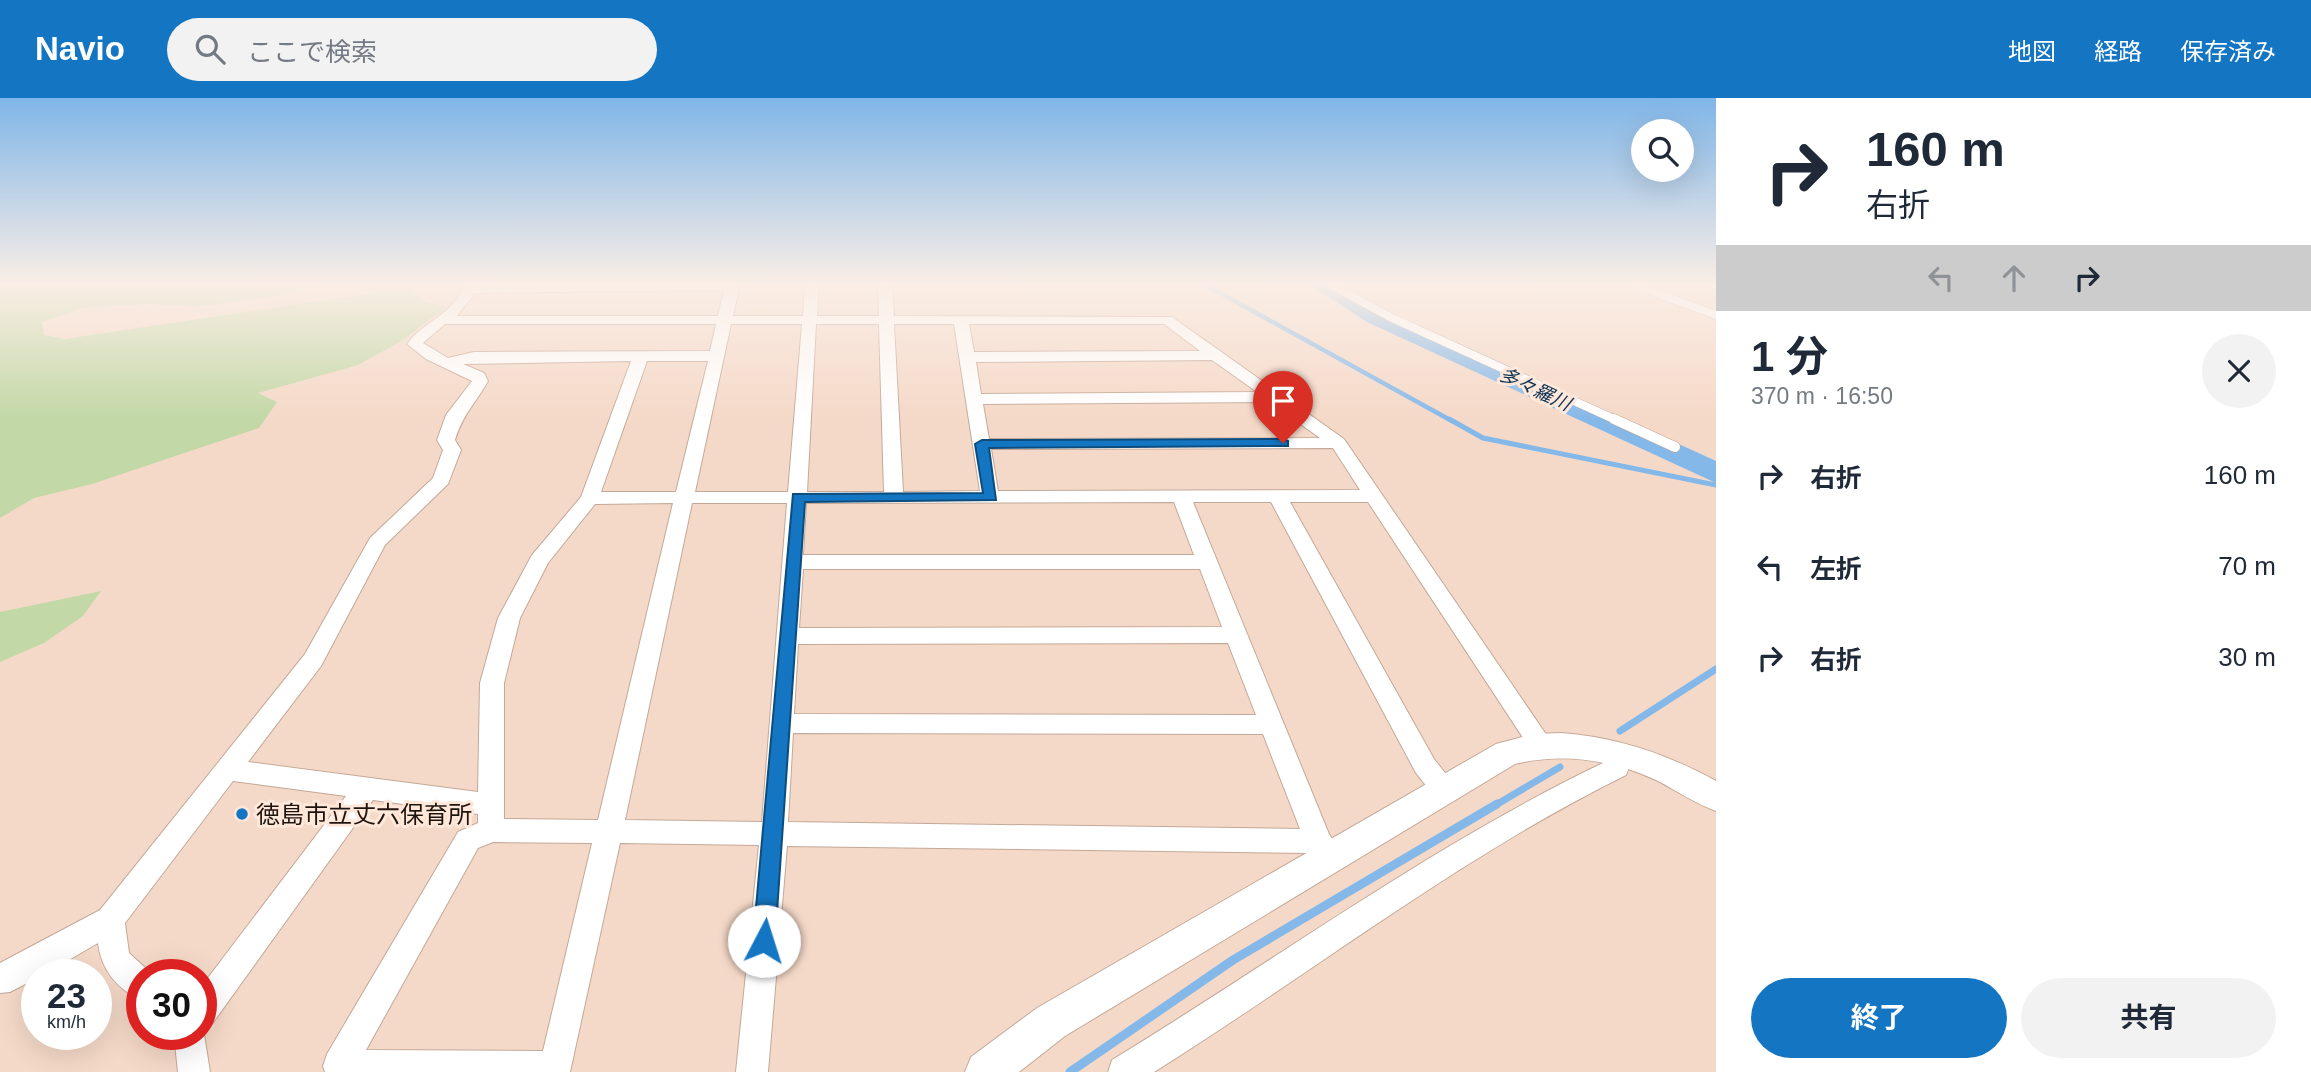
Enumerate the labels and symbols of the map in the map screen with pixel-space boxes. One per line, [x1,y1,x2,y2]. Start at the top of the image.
water label: 多々羅川 [1496,363,1576,415]
pin [1253,371,1313,443]
place label: 徳島市立丈六保育所 [256,801,472,828]
marker: 徳島市立丈六保育所 [234,806,250,822]
position arrow [727,904,801,978]
speed limit sign: 30 [126,959,217,1050]

